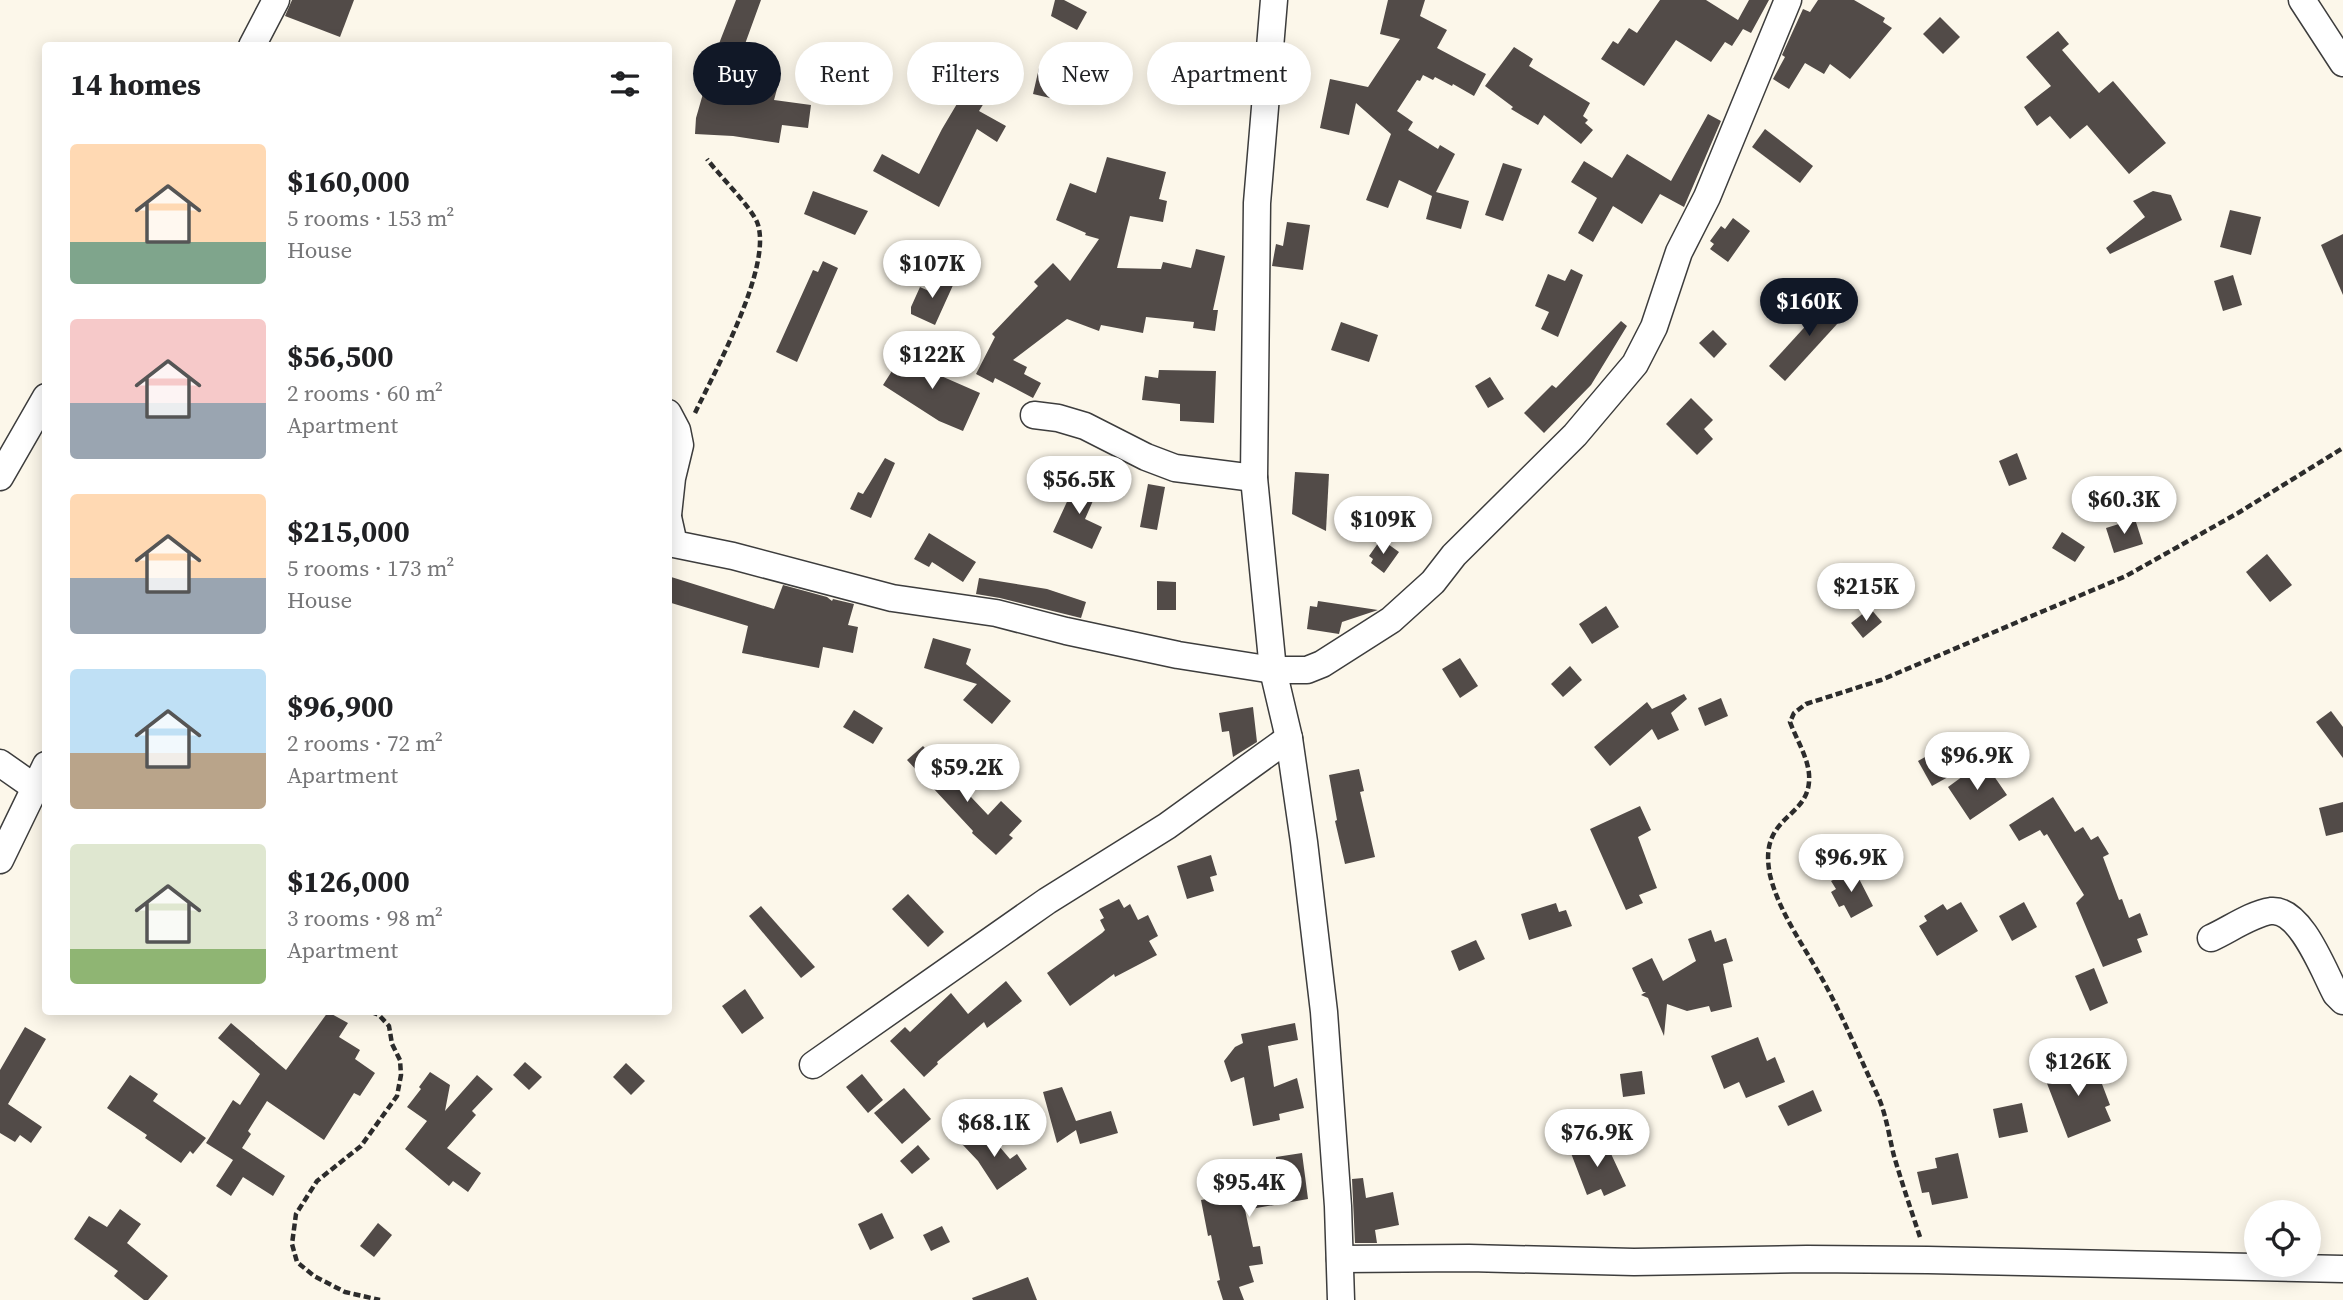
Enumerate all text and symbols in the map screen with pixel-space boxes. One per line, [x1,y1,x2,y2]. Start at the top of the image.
chip: Buy [693,42,781,105]
chip: Rent [795,42,893,105]
chip: Filters [907,42,1024,105]
chip: New [1038,42,1133,105]
chip: Apartment [1147,42,1311,105]
text: 14 homes [70,64,201,105]
icon: filters [606,65,644,103]
text: $160,000 [287,161,410,202]
icon: home [126,172,210,256]
text: 5 rooms · 153 m² [287,202,454,234]
text: House [287,234,352,266]
pin: $107K [883,240,981,300]
text: $107K [899,247,965,279]
pin: $160K [1760,278,1858,338]
text: $160K [1776,285,1842,317]
pin: $122K [883,332,981,391]
text: $56,500 [287,336,394,377]
text: $122K [899,338,965,370]
icon: home [126,347,210,431]
text: 2 rooms · 60 m² [287,377,443,409]
text: Apartment [287,409,398,441]
pin: $56.5K [1022,456,1136,516]
text: $56.5K [1043,463,1115,495]
pin: $60.3K [2067,476,2181,536]
text: $60.3K [2088,483,2160,515]
pin: $109K [1334,496,1432,556]
text: $109K [1350,503,1416,535]
text: $215,000 [287,511,410,552]
icon: home [126,522,210,606]
text: 5 rooms · 173 m² [287,552,454,584]
pin: $215K [1817,564,1915,623]
text: $215K [1833,570,1899,602]
text: House [287,584,352,616]
text: $96,900 [287,686,394,727]
icon: home [126,697,210,781]
text: 2 rooms · 72 m² [287,727,443,759]
pin: $96.9K [1920,732,2034,792]
text: $96.9K [1941,739,2013,771]
pin: $59.2K [910,744,1024,804]
text: $59.2K [931,751,1003,783]
text: Apartment [287,759,398,791]
pin: $96.9K [1794,834,1908,894]
text: $96.9K [1815,841,1887,873]
text: $126,000 [287,861,410,902]
icon: home [126,872,210,956]
text: 3 rooms · 98 m² [287,902,443,934]
text: Apartment [287,934,398,966]
pin: $126K [2029,1038,2127,1098]
text: $126K [2045,1045,2111,1077]
pin: $68.1K [937,1100,1051,1159]
text: $68.1K [958,1106,1030,1138]
pin: $76.9K [1540,1110,1654,1169]
text: $76.9K [1561,1116,1633,1148]
pin: $95.4K [1192,1160,1306,1219]
text: $95.4K [1213,1166,1285,1198]
map controls [2244,1200,2321,1277]
button: locate [2244,1200,2321,1277]

